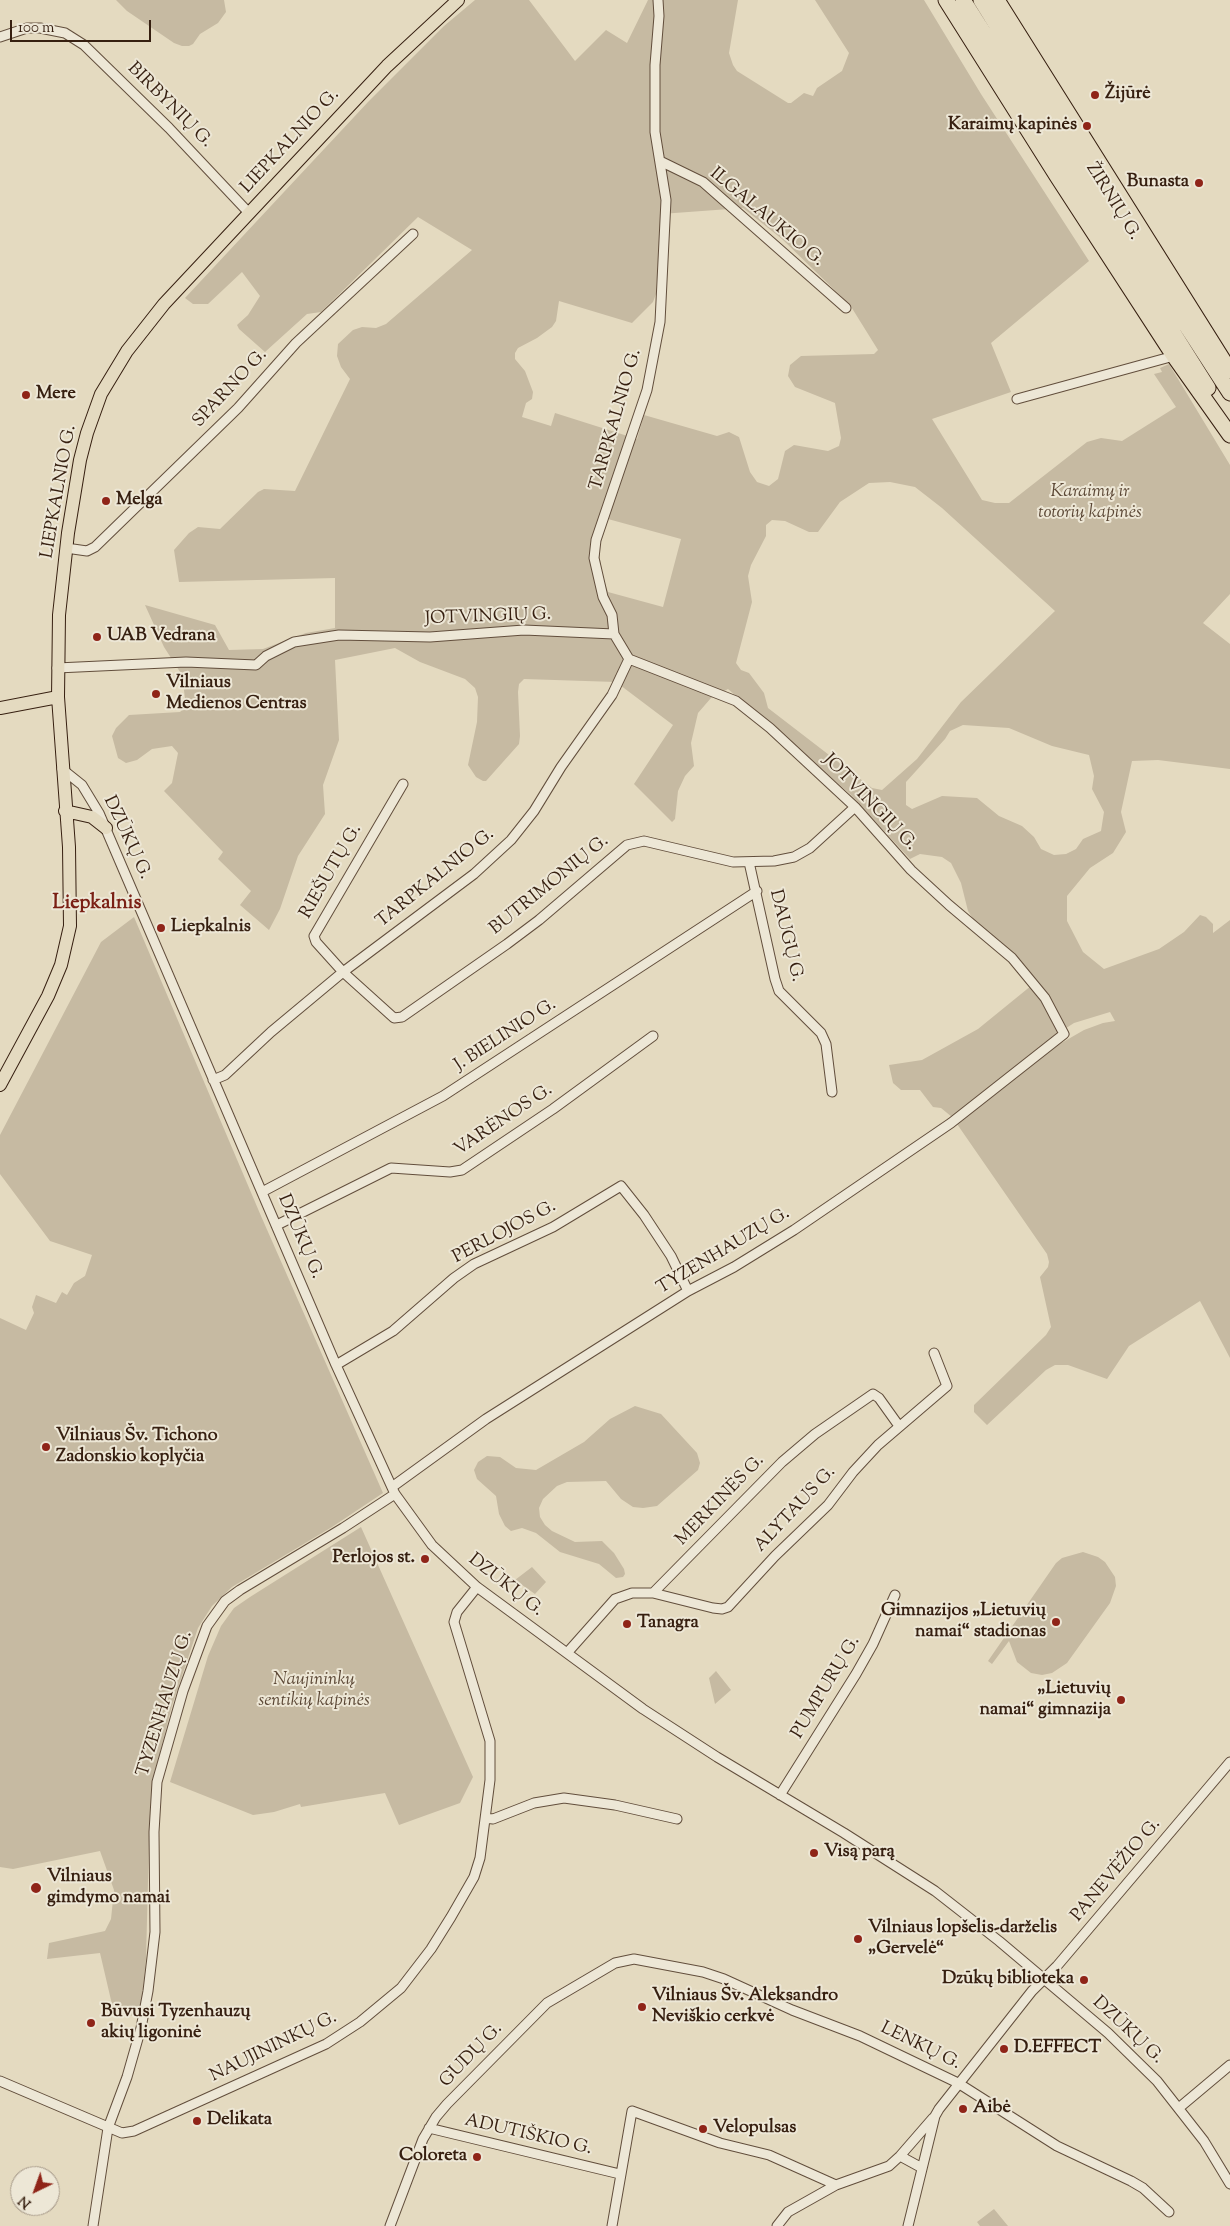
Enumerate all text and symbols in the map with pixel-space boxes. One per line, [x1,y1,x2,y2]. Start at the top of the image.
scale bar [12,10,154,42]
text: 100 m [18,18,54,39]
street label: BIRBYNIŲ G. [122,59,216,153]
place label: Žijūrė [1105,84,1151,106]
street label: LIEPKALNIO G. [237,85,345,199]
marker: Žijūrė [1089,89,1101,101]
place label: Karaimų kapinės [948,115,1077,137]
marker: Karaimų kapinės [1081,120,1093,132]
street label: ŽIRNIŲ G. [1080,159,1144,245]
street label: ILGALAUKIO G. [704,164,828,272]
place label: Bunasta [1127,172,1189,194]
marker: Bunasta [1193,177,1205,189]
street label: SPARNO G. [189,345,273,433]
street label: TARPKALNIO G. [586,347,648,493]
place label: Mere [36,384,76,406]
marker: Mere [20,389,32,401]
street label: LIEPKALNIO G. [38,424,82,560]
park label: Karaimų ir totorių kapinės [1038,482,1142,524]
place label: Melga [116,490,162,512]
marker: Melga [100,495,112,507]
street label: JOTVINGIŲ G. [424,605,552,631]
place label: UAB Vedrana [107,626,216,648]
marker: UAB Vedrana [91,631,103,643]
place label: Vilniaus Medienos Centras [166,673,307,716]
marker: Vilniaus Medienos Centras [150,688,162,700]
street label: JOTVINGIŲ G. [817,750,921,856]
street label: DZŪKŲ G. [97,793,155,883]
street label: RIEŠUTŲ G. [296,821,368,923]
street label: TARPKALNIO G. [372,825,500,933]
street label: BUTRIMONIŲ G. [486,831,614,941]
street label: DAUGŲ G. [763,888,807,984]
district label: Liepkalnis [53,893,141,917]
place label: Liepkalnis [171,917,251,939]
marker: Liepkalnis [155,922,167,934]
street label: J. BIELINIO G. [451,995,561,1077]
street label: VARĖNOS G. [451,1080,557,1162]
street label: DZŪKŲ G. [272,1192,326,1282]
street label: PERLOJOS G. [450,1197,560,1269]
street label: TYZENHAUZŲ G. [654,1204,794,1300]
place label: Vilniaus Šv. Tichono Zadonskio koplyčia [56,1426,218,1468]
marker: Vilniaus Šv. Tichono Zadonskio koplyčia [40,1441,52,1453]
street label: MERKINĖS G. [672,1451,770,1551]
street label: ALYTAUS G. [751,1463,841,1557]
place label: Perlojos st. [332,1548,415,1570]
street label: DZŪKŲ G. [463,1550,547,1622]
marker: Perlojos st. [419,1553,431,1565]
place label: Gimnazijos „Lietuvių namai“ stadionas [881,1601,1046,1644]
place label: Tanagra [637,1613,699,1635]
marker: Gimnazijos „Lietuvių namai“ stadionas [1050,1616,1062,1628]
marker: Tanagra [621,1618,633,1630]
street label: TYZENHAUZŲ G. [134,1629,198,1779]
street label: PUMPURŲ G. [788,1633,866,1743]
park label: Naujininkų sentikių kapinės [258,1670,370,1712]
place label: „Lietuvių namai“ gimnazija [979,1679,1111,1722]
marker: „Lietuvių namai“ gimnazija [1115,1694,1127,1706]
street label: PANEVĖŽIO G. [1068,1815,1166,1927]
place label: Visą parą [824,1842,895,1864]
marker: Visą parą [808,1847,820,1859]
place label: Vilniaus gimdymo namai [47,1867,170,1910]
marker: Vilniaus gimdymo namai [29,1881,43,1895]
place label: Vilniaus lopšelis-darželis „Gervelė“ [868,1918,1057,1960]
marker: Vilniaus lopšelis-darželis „Gervelė“ [852,1933,864,1945]
place label: Dzūkų biblioteka [942,1969,1074,1991]
marker: Dzūkų biblioteka [1078,1974,1090,1986]
place label: Vilniaus Šv. Aleksandro Neviškio cerkvė [652,1986,838,2028]
street label: DZŪKŲ G. [1087,1993,1167,2069]
marker: Vilniaus Šv. Aleksandro Neviškio cerkvė [636,2001,648,2013]
place label: Būvusi Tyzenhauzų akių ligoninė [101,2002,251,2045]
street label: NAUJININKŲ G. [207,2008,341,2088]
marker: Būvusi Tyzenhauzų akių ligoninė [85,2017,97,2029]
street label: LENKŲ G. [876,2018,964,2076]
street label: GUDŲ G. [436,2019,508,2093]
place label: D.EFFECT [1014,2038,1101,2060]
marker: D.EFFECT [998,2043,1010,2055]
place label: Aibė [973,2098,1011,2120]
marker: Aibė [957,2103,969,2115]
place label: Delikata [207,2110,272,2132]
street label: ADUTIŠKIO G. [462,2111,594,2161]
marker: Delikata [191,2115,203,2127]
place label: Velopulsas [713,2118,796,2140]
marker: Velopulsas [697,2123,709,2135]
place label: Coloreta [399,2146,467,2168]
marker: Coloreta [471,2151,483,2163]
north arrow [10,2166,60,2216]
text: N [15,2190,36,2213]

